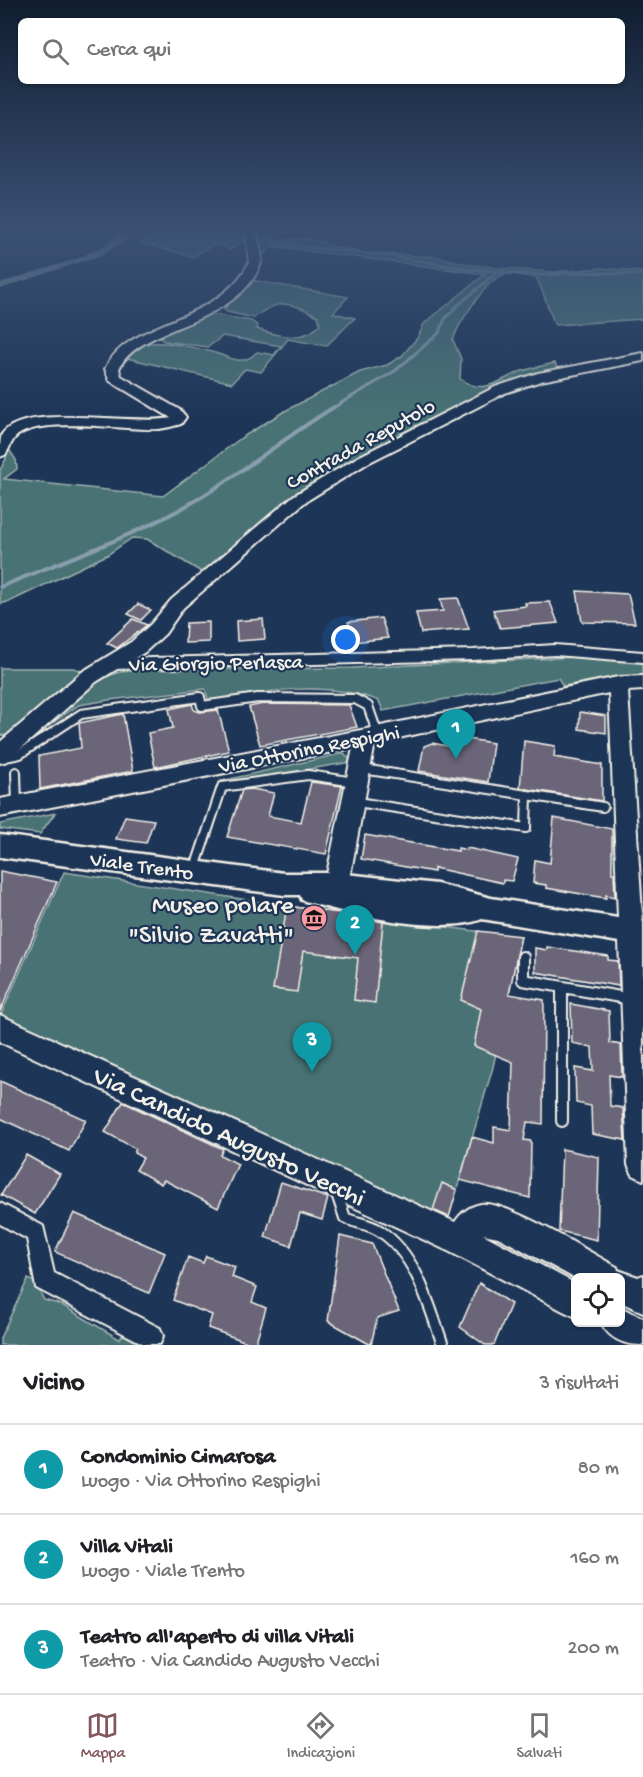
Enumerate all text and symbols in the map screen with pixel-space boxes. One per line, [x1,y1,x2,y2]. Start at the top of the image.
search box [18,18,625,84]
icon: search [39,35,72,68]
text: Cerca qui [87,38,171,64]
street label: Contrada Reputolo [283,395,440,497]
your location [331,625,360,654]
street label: Via Giorgio Perlasca [128,651,305,680]
pin: 1 [436,710,476,759]
street label: Via Ottorino Respighi [216,722,402,781]
street label: Viale Trento [87,849,195,888]
place label: Museo polare "Silvio Zavatti" [128,892,295,953]
museum icon: Museo polare "Silvio Zavatti" [299,903,329,933]
pin: 2 [336,906,374,955]
pin: 3 [292,1022,332,1072]
street label: Via Candido Augusto Vecchi [86,1062,369,1216]
map controls [571,1273,625,1327]
button: locate [571,1273,625,1327]
text: Vicino [24,1369,84,1400]
text: 3 risultati [540,1373,619,1396]
text: Condominio Cimarosa [81,1445,275,1471]
text: 1 [39,1458,48,1481]
text: 80 m [578,1458,619,1481]
text: Luogo · Via Ottorino Respighi [81,1471,320,1494]
text: Villa Vitali [81,1535,173,1561]
text: 2 [39,1548,48,1571]
text: 160 m [570,1548,619,1571]
text: Luogo · Viale Trento [81,1561,245,1584]
text: Teatro all'aperto di villa Vitali [81,1625,354,1651]
text: 3 [38,1638,49,1661]
text: 200 m [568,1638,619,1661]
text: Teatro · Via Candido Augusto Vecchi [81,1651,380,1674]
tab: Mappa [81,1709,125,1764]
tab: Indicazioni [287,1709,355,1764]
tab: Salvati [517,1709,562,1764]

